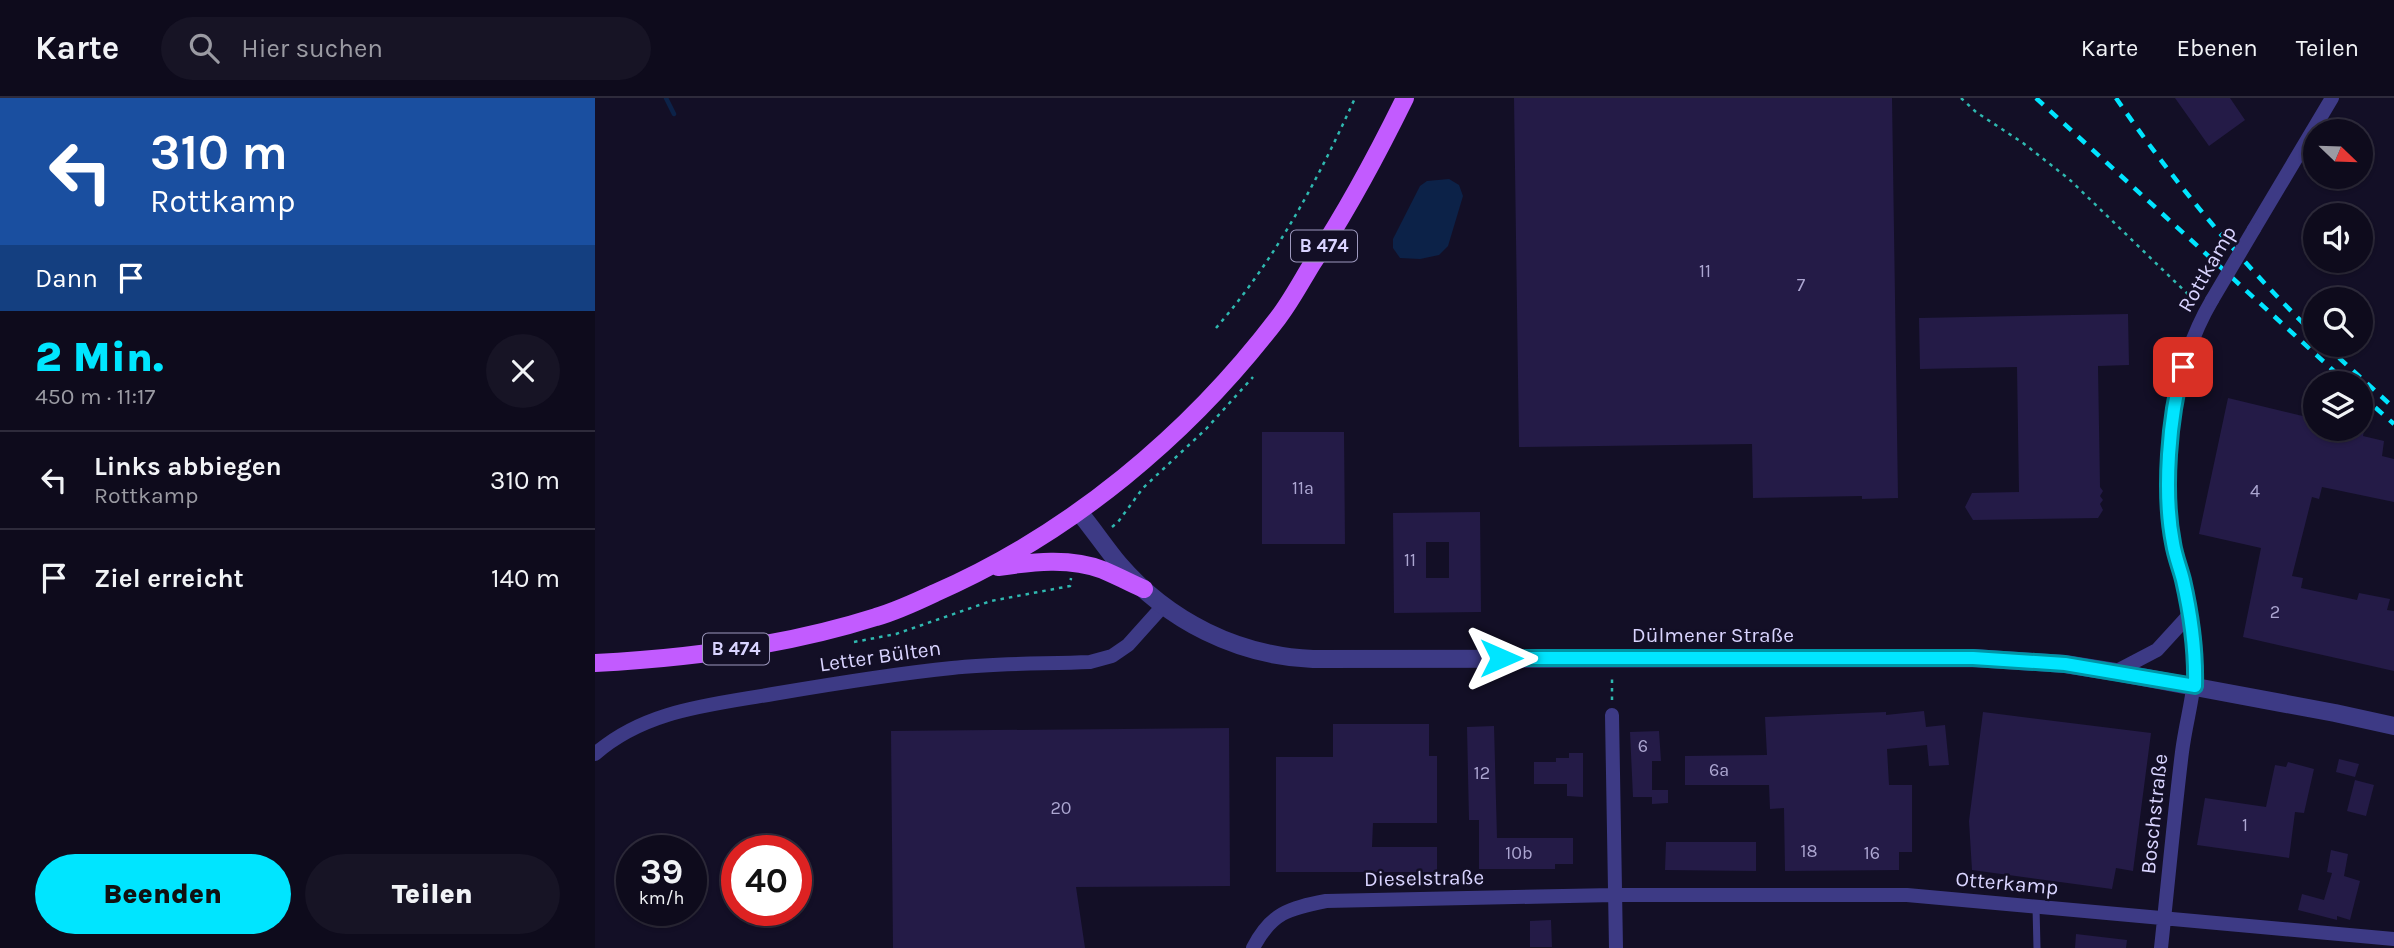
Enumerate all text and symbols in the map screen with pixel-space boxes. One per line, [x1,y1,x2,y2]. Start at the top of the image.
search box [161,17,651,80]
text: Karte [35,29,119,67]
icon: search [185,29,223,67]
text: Hier suchen [241,33,383,64]
text: Karte [2081,34,2138,62]
text: Ebenen [2176,34,2258,62]
text: Teilen [2296,34,2359,62]
north arrow [2303,119,2373,189]
map controls [2303,119,2373,441]
text: 310 m [150,124,288,181]
icon: left [35,126,126,217]
text: Rottkamp [150,183,295,220]
button: sound [2303,203,2373,273]
street label: Rottkamp [2173,222,2241,316]
road number: B 474 [1291,230,1357,262]
icon: arrive [112,259,150,297]
house number: 11 [1699,260,1711,282]
text: Dann [35,263,98,294]
house number: 7 [1797,274,1806,296]
button: search [2303,287,2373,357]
text: 2 Min. [35,332,164,382]
button: close [486,334,560,408]
pin [2153,337,2213,397]
icon: arrive [2164,348,2202,386]
button: layers [2303,371,2373,441]
text: 450 m · 11:17 [35,383,155,410]
text: Links abbiegen [94,451,282,482]
icon: left [35,461,73,499]
text: 310 m [490,465,560,496]
house number: 11a [1292,477,1314,499]
house number: 4 [2250,480,2260,502]
text: Rottkamp [94,482,199,509]
house number: 11 [1404,549,1416,571]
icon: arrive [35,559,73,597]
text: Ziel erreicht [94,563,244,594]
text: 140 m [491,563,560,594]
house number: 2 [2270,601,2280,623]
position arrow [1464,621,1538,695]
street label: Dülmener Straße [1632,623,1794,647]
road number: B 474 [703,634,769,664]
street label: Letter Bülten [818,636,942,676]
house number: 6 [1638,735,1648,757]
street label: Boschstraße [2136,753,2172,875]
house number: 6a [1709,759,1729,781]
house number: 12 [1474,762,1490,784]
house number: 20 [1050,797,1072,819]
house number: 1 [2242,814,2248,836]
speed limit sign: 40 [721,835,812,926]
house number: 18 [1800,840,1818,862]
house number: 10b [1505,842,1533,864]
house number: 16 [1864,842,1880,864]
text: 39 [640,851,683,892]
button: Beenden [35,854,291,934]
button: Teilen [305,854,560,934]
street label: Dieselstraße [1364,865,1484,891]
street label: Otterkamp [1955,867,2059,899]
text: km/h [639,887,684,909]

